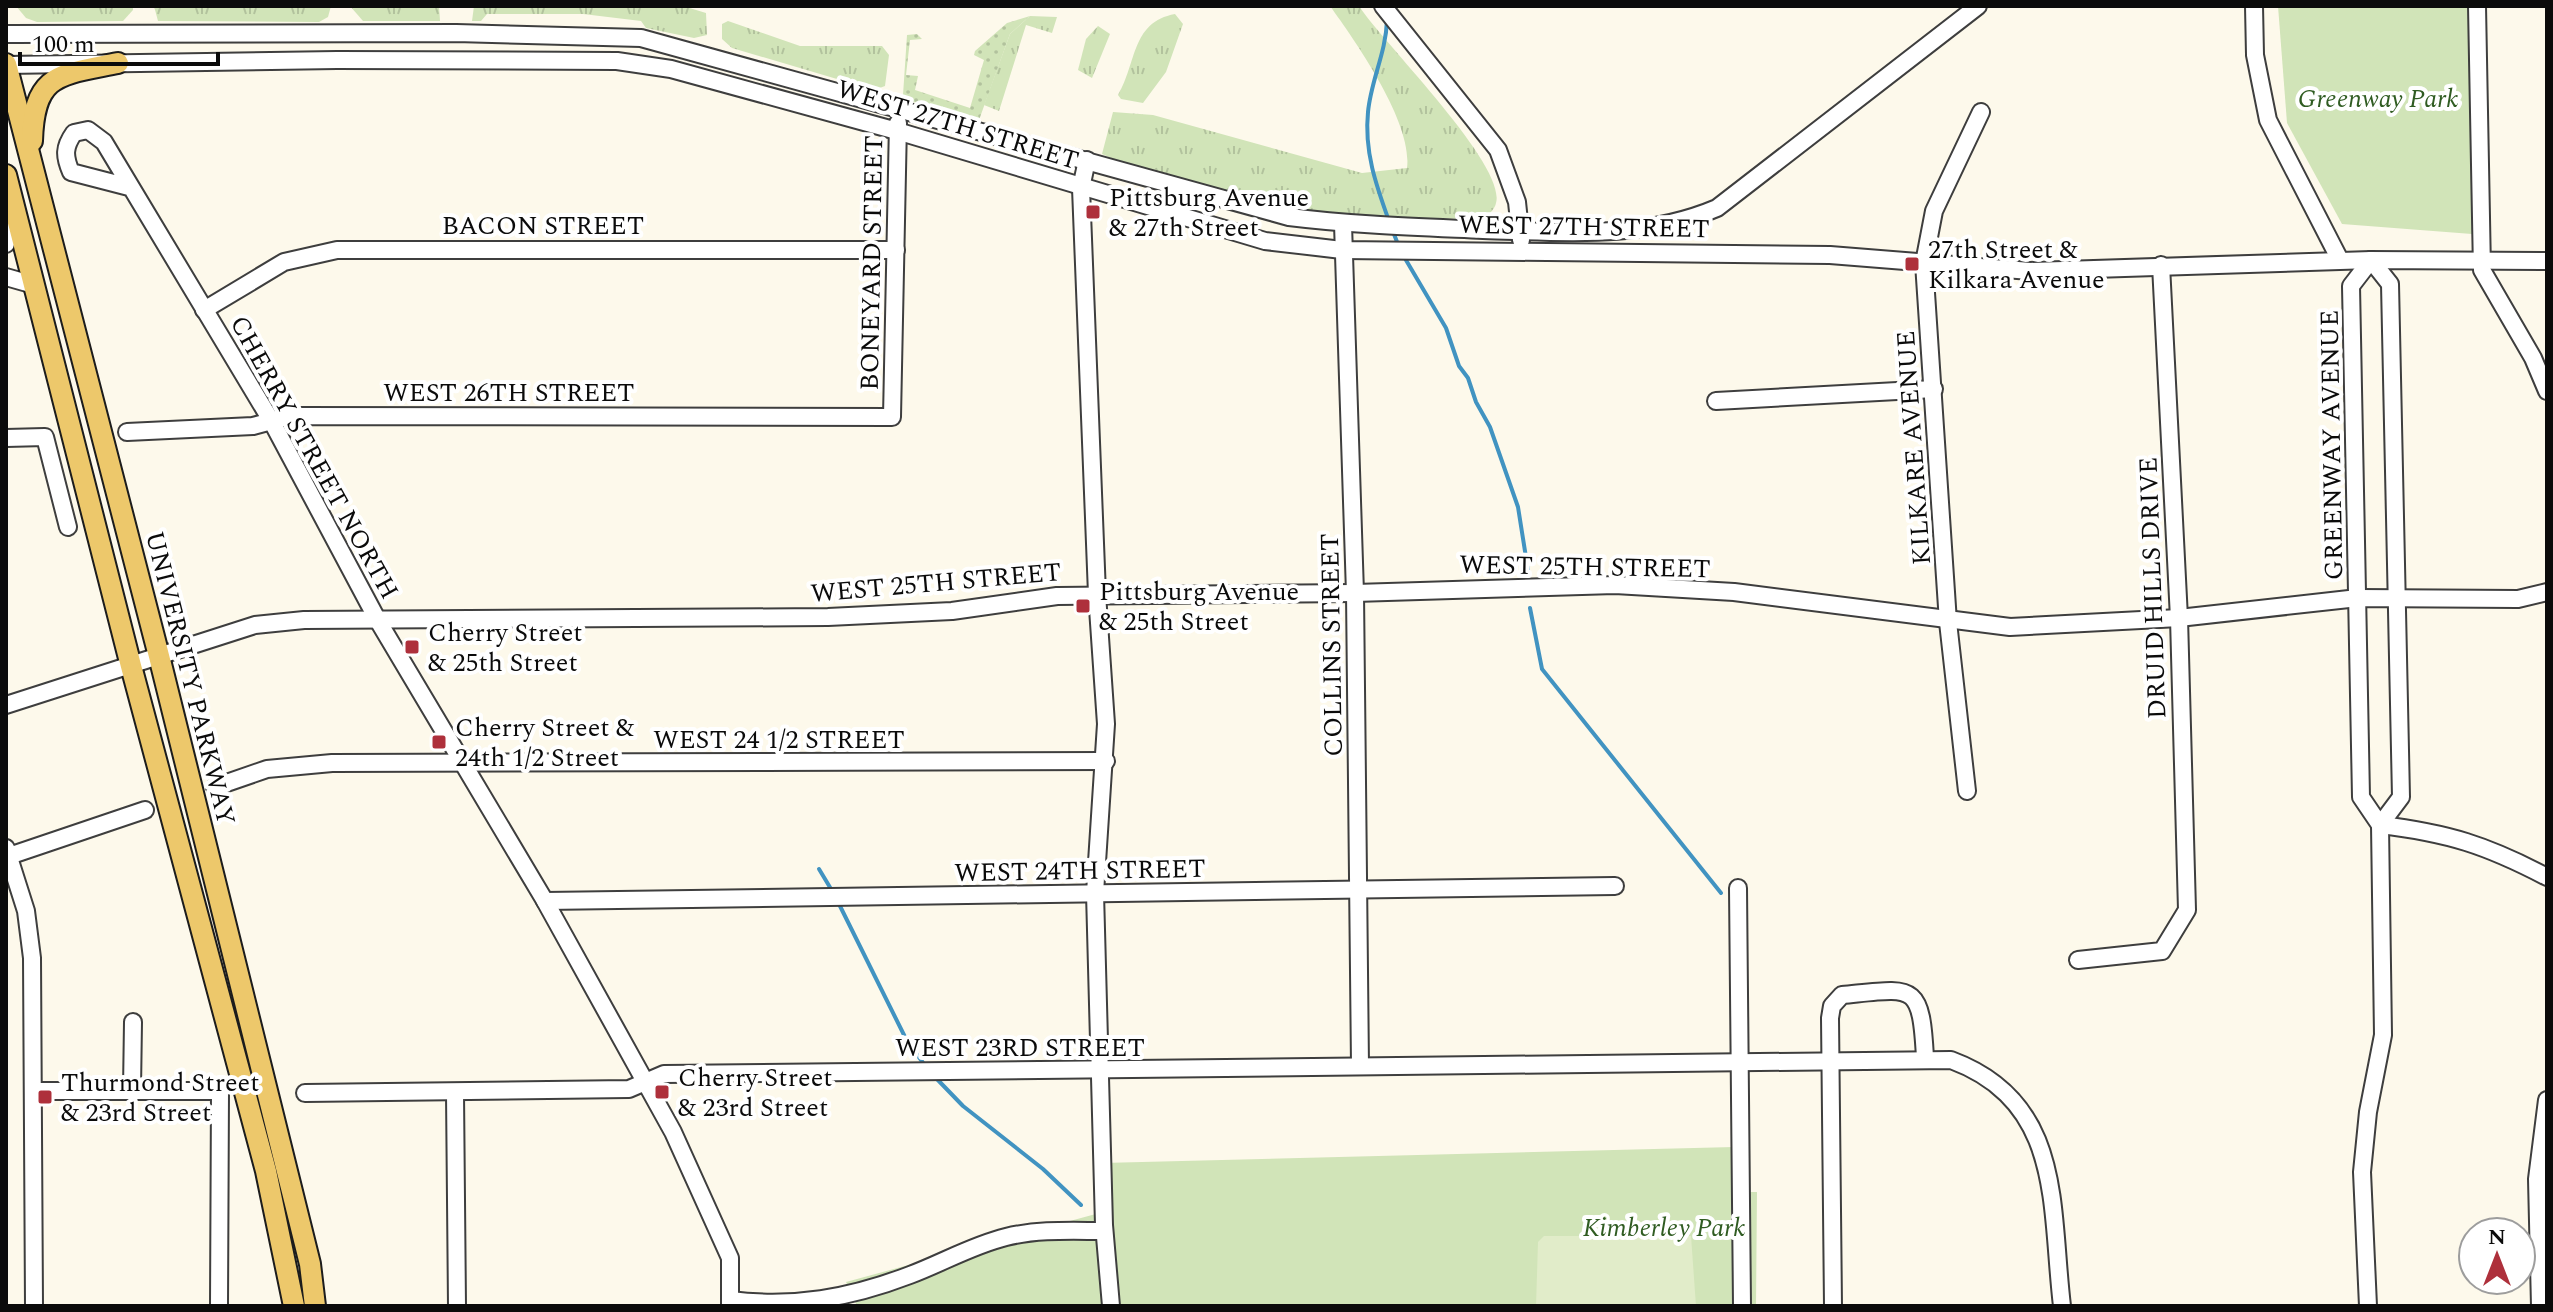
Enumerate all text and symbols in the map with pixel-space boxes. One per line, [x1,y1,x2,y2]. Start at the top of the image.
scale bar [20,16,218,66]
text: 100 m [32,27,95,63]
street label: WEST 27TH STREET [832,69,1084,181]
park label: Greenway Park [2298,79,2458,119]
street label: BONEYARD STREET [850,135,894,391]
place label: Pittsburg Avenue & 27th Street [1109,178,1309,248]
marker: Pittsburg Avenue & 27th Street [1084,203,1102,221]
street label: WEST 27TH STREET [1458,205,1710,249]
street label: BACON STREET [442,206,644,246]
place label: 27th Street & Kilkara Avenue [1928,230,2105,300]
marker: 27th Street & Kilkara Avenue [1903,255,1921,273]
street label: CHERRY STREET NORTH [219,308,409,607]
street label: GREENWAY AVENUE [2310,309,2354,581]
street label: KILKARE AVENUE [1886,329,1942,567]
street label: WEST 26TH STREET [383,373,635,413]
street label: DRUID HILLS DRIVE [2128,456,2178,720]
street label: UNIVERSITY PARKWAY [134,527,246,829]
street label: COLLINS STREET [1310,533,1354,757]
street label: WEST 25TH STREET [1459,545,1711,589]
street label: WEST 25TH STREET [809,552,1063,614]
place label: Pittsburg Avenue & 25th Street [1099,572,1299,642]
marker: Pittsburg Avenue & 25th Street [1074,597,1092,615]
place label: Cherry Street & 25th Street [428,613,582,683]
marker: Cherry Street & 25th Street [403,638,421,656]
place label: Cherry Street & 24th 1/2 Street [455,708,635,778]
street label: WEST 24 1/2 STREET [653,720,905,760]
marker: Cherry Street & 24th 1/2 Street [430,733,448,751]
street label: WEST 24TH STREET [954,849,1206,893]
street label: WEST 23RD STREET [895,1028,1145,1068]
place label: Cherry Street & 23rd Street [678,1058,832,1128]
place label: Thurmond Street & 23rd Street [61,1063,259,1133]
marker: Cherry Street & 23rd Street [653,1083,671,1101]
marker: Thurmond Street & 23rd Street [36,1088,54,1106]
park label: Kimberley Park [1583,1208,1745,1248]
north arrow [2457,1216,2537,1296]
text: N [2488,1221,2506,1254]

